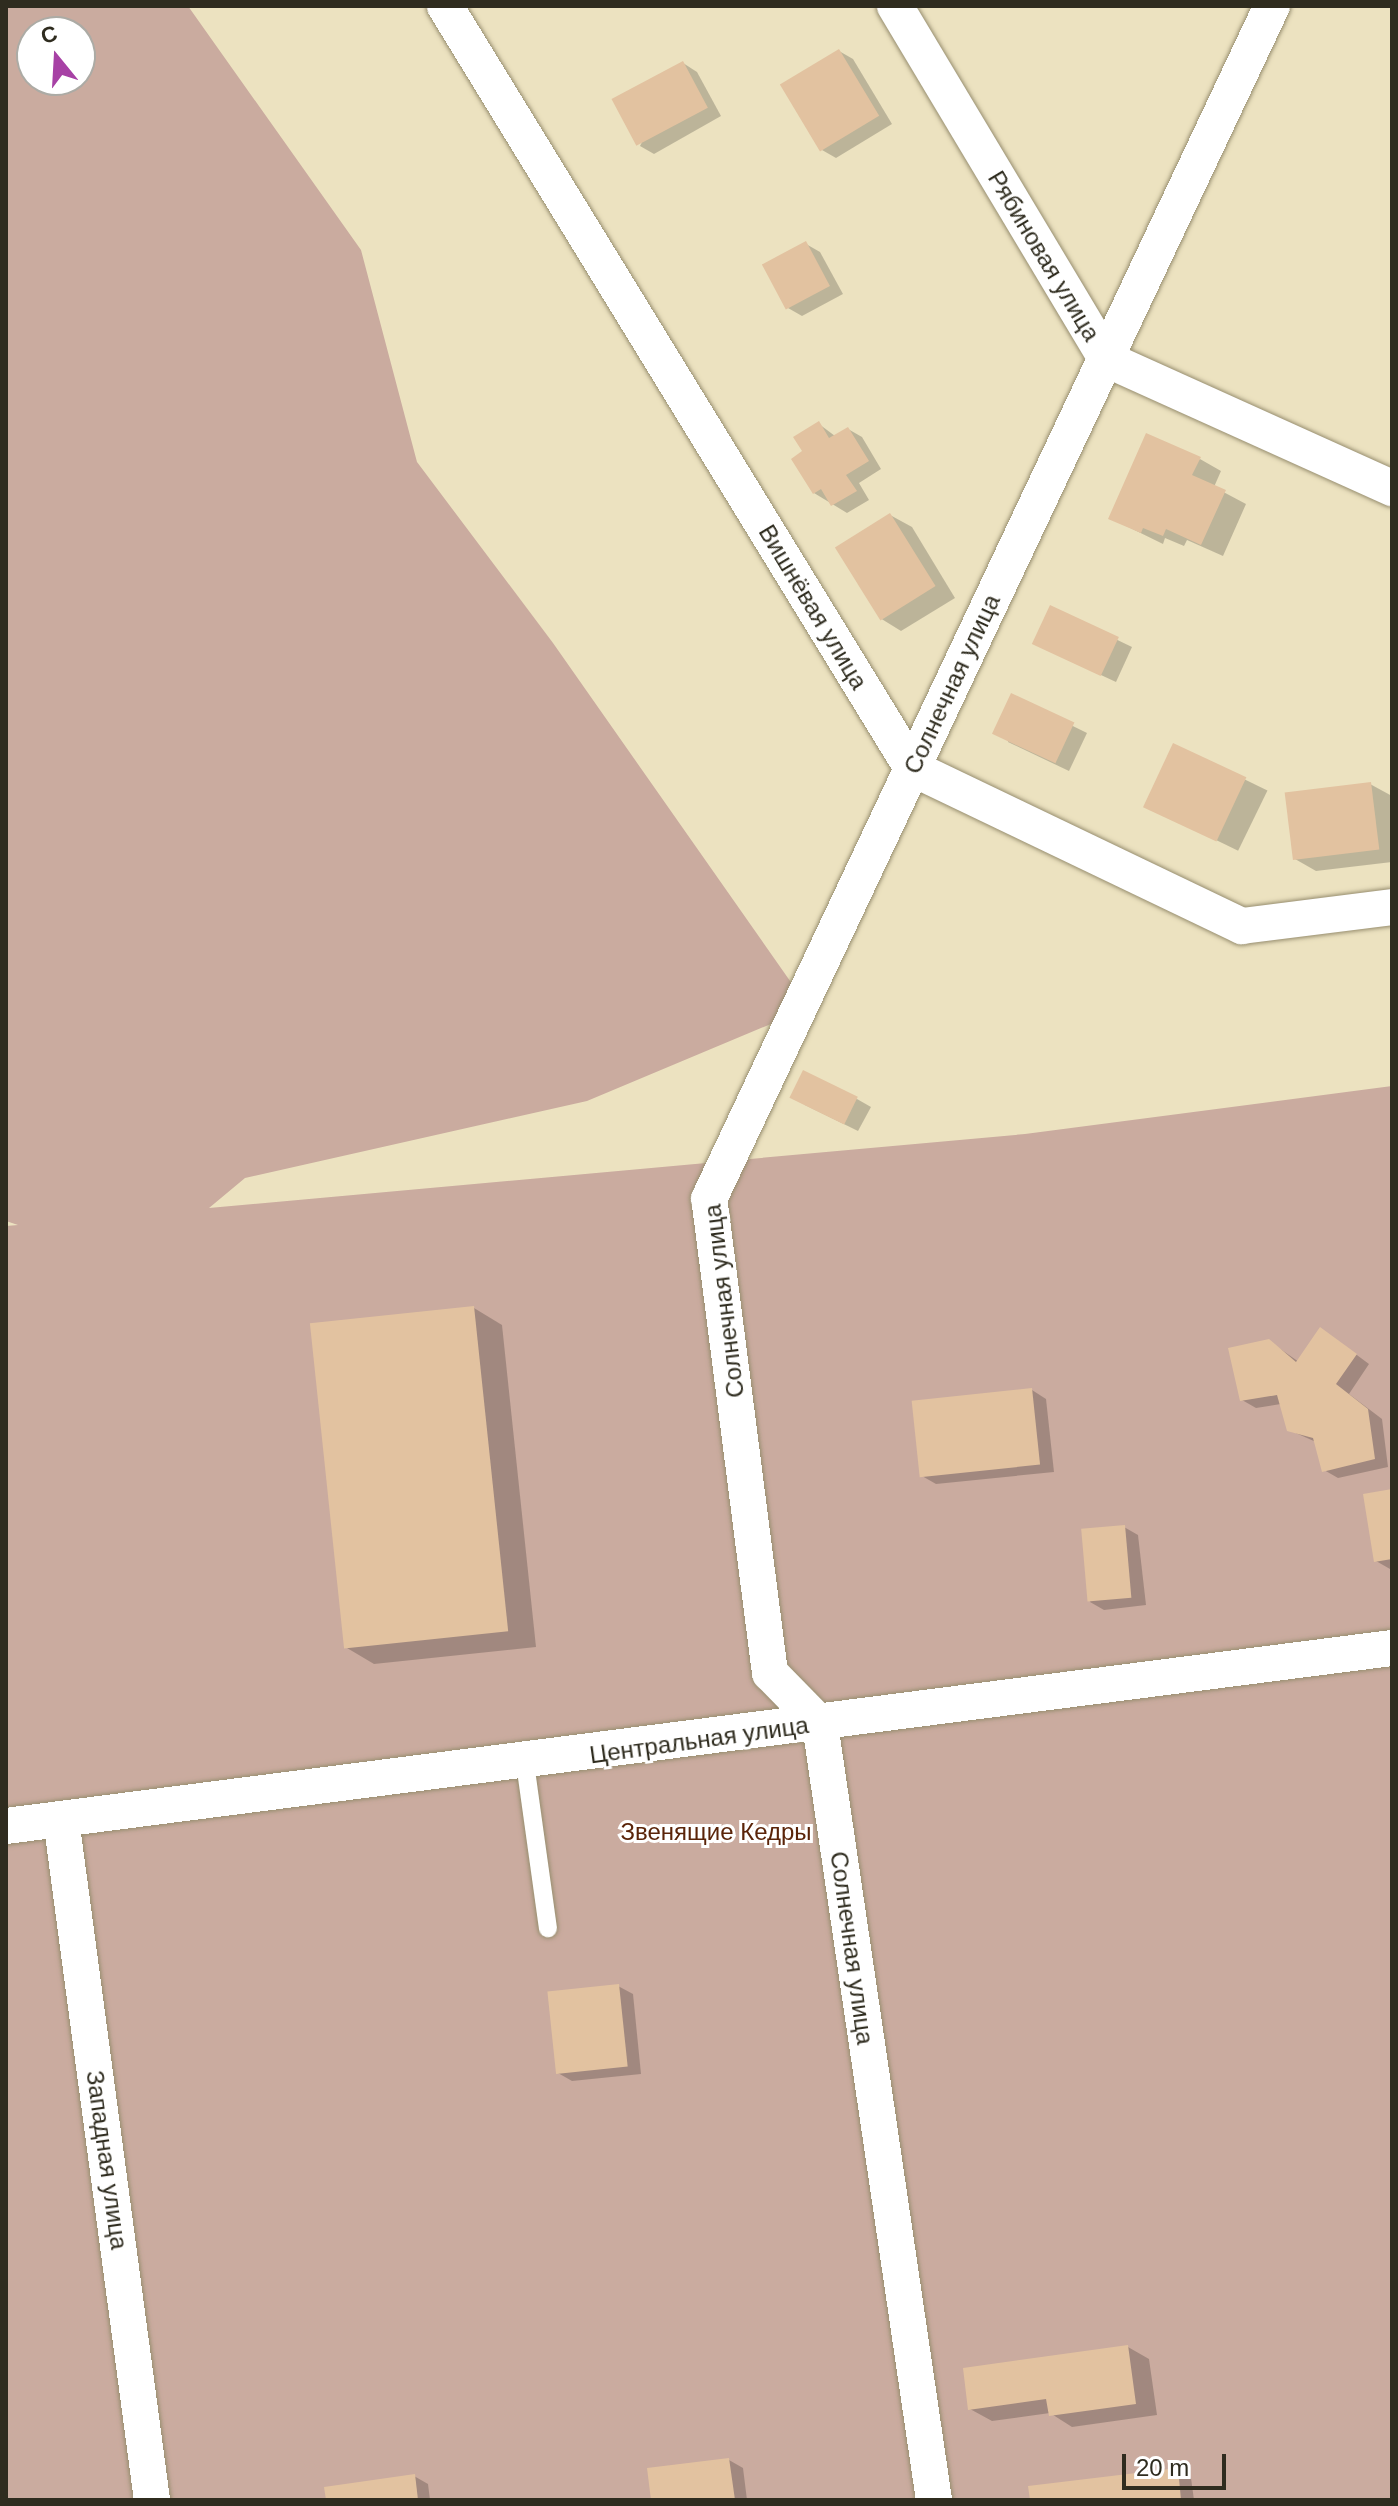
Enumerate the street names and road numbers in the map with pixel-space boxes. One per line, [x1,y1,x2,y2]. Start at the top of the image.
street label: Рябиновая улица [982,166,1106,346]
street label: Вишнёвая улица [753,520,873,694]
street label: Солнечная улица [898,590,1006,778]
street label: Солнечная улица [698,1203,750,1399]
street label: Центральная улица [588,1710,810,1770]
street label: Солнечная улица [824,1850,880,2046]
street label: Западная улица [80,2069,134,2251]

